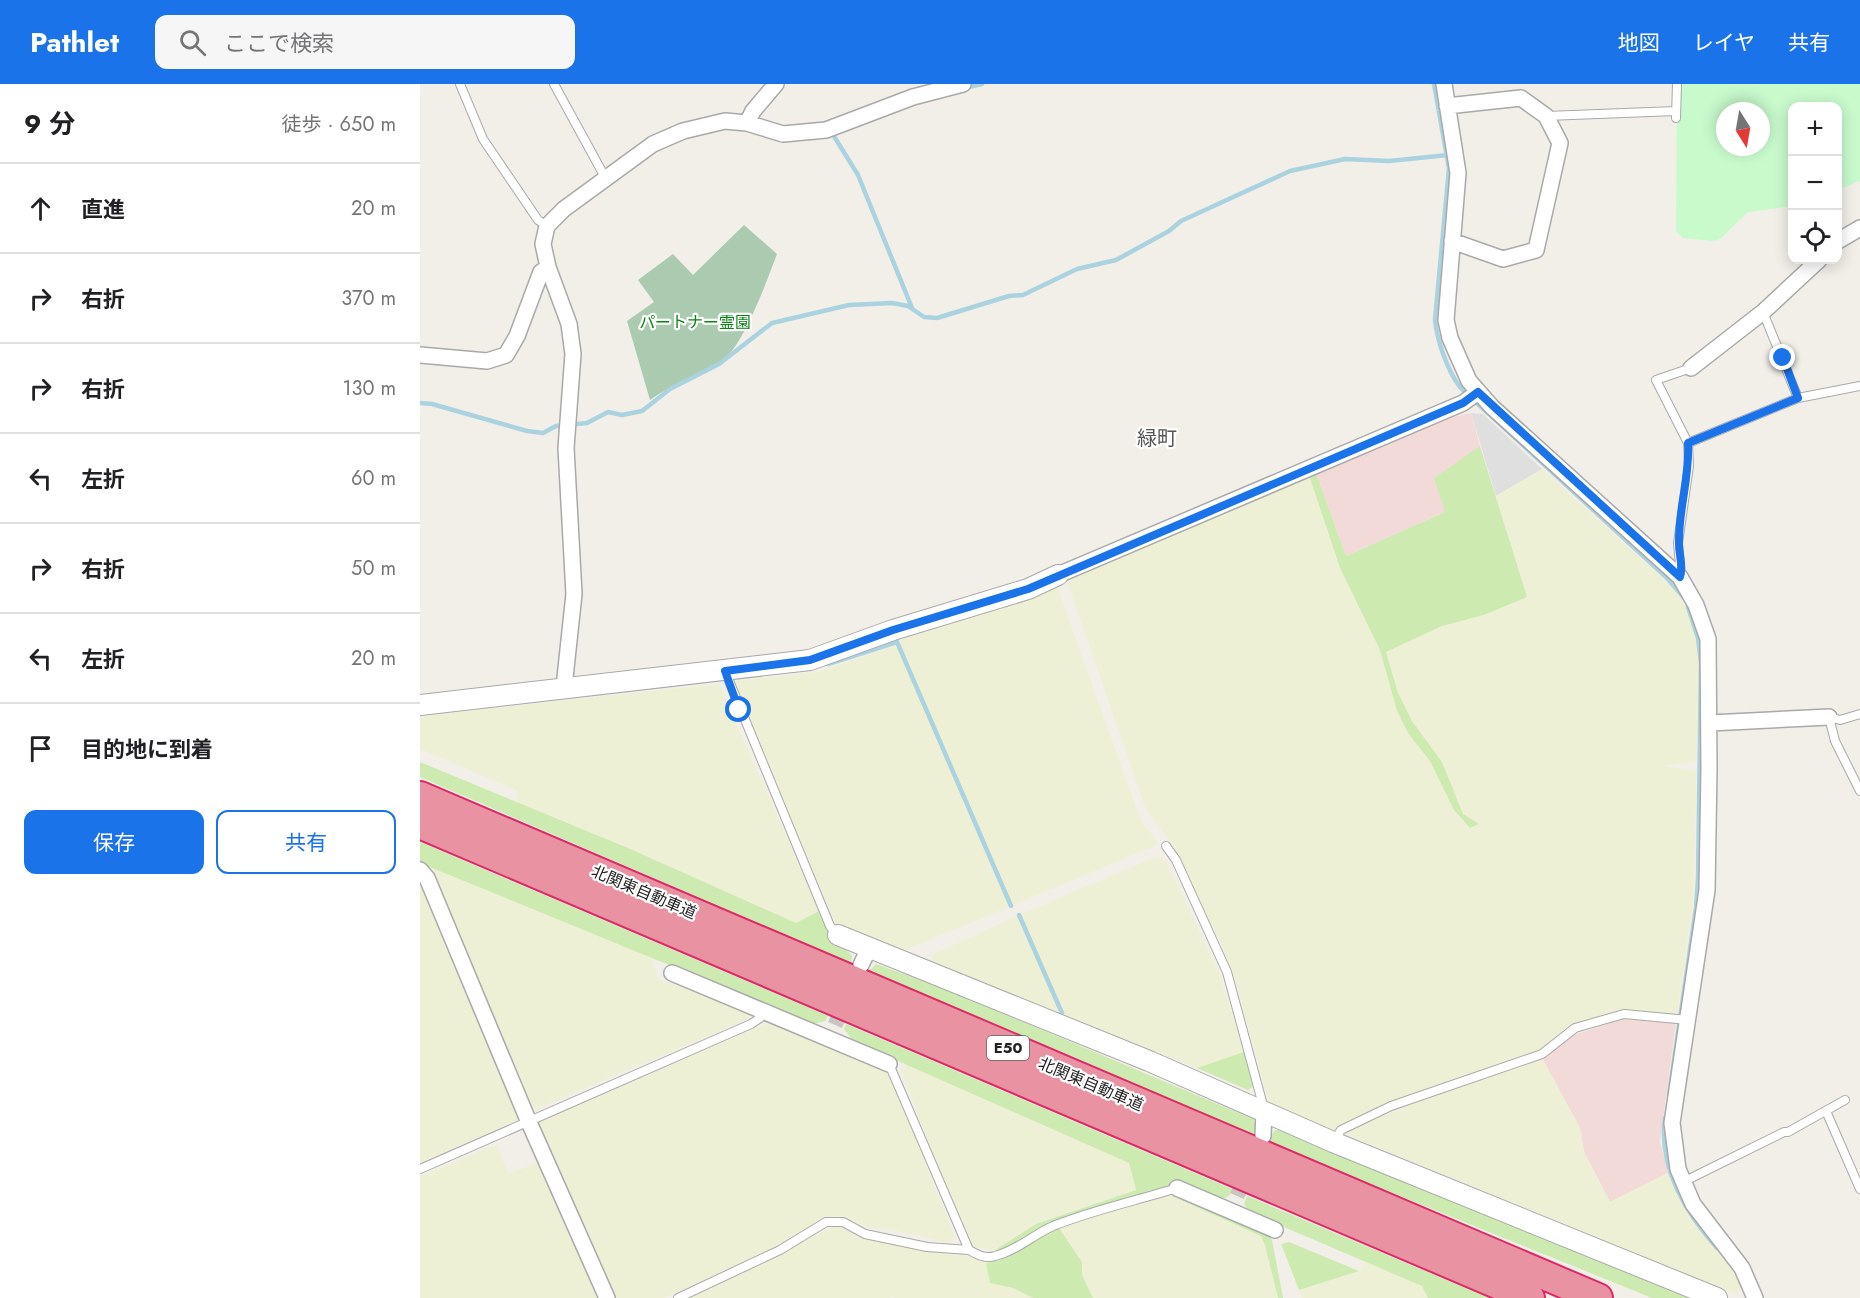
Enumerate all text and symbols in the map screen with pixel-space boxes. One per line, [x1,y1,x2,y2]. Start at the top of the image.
search box [155,15,575,69]
text: Pathlet [30,22,119,63]
icon: search [176,26,209,59]
text: ここで検索 [224,27,334,59]
text: 地図 [1618,28,1660,58]
text: レイヤ [1693,28,1755,58]
text: 共有 [1788,28,1830,58]
north arrow [1716,102,1770,156]
map controls [1788,102,1842,264]
button: + [1788,102,1842,156]
text: 9 分 [24,105,75,143]
text: 徒歩 · 650 m [282,110,396,139]
button: − [1788,156,1842,210]
icon: ahead [24,192,57,225]
text: 直進 [81,193,125,225]
text: 20 m [351,194,396,223]
button: locate [1788,210,1842,264]
icon: right [24,282,57,315]
text: 右折 [81,283,125,315]
text: 370 m [341,284,396,313]
park label: パートナー霊園 [639,311,751,334]
route end [1769,344,1795,370]
icon: right [24,372,57,405]
text: 右折 [81,373,125,405]
text: 130 m [342,374,396,403]
district label: 緑町 [1137,424,1177,453]
icon: left [24,462,57,495]
text: 左折 [81,463,125,495]
text: 60 m [351,464,396,493]
icon: right [24,552,57,585]
text: 右折 [81,553,125,585]
text: 50 m [351,554,396,583]
icon: left [24,642,57,675]
text: 左折 [81,643,125,675]
text: 20 m [351,644,396,673]
route start [725,696,751,722]
icon: arrive [24,732,57,765]
text: 目的地に到着 [81,733,213,765]
button: 保存 [24,810,204,874]
button: 共有 [216,810,396,874]
street label: 北関東自動車道 [588,860,700,924]
road number: E50 [987,1036,1029,1060]
street label: 北関東自動車道 [1035,1052,1147,1116]

